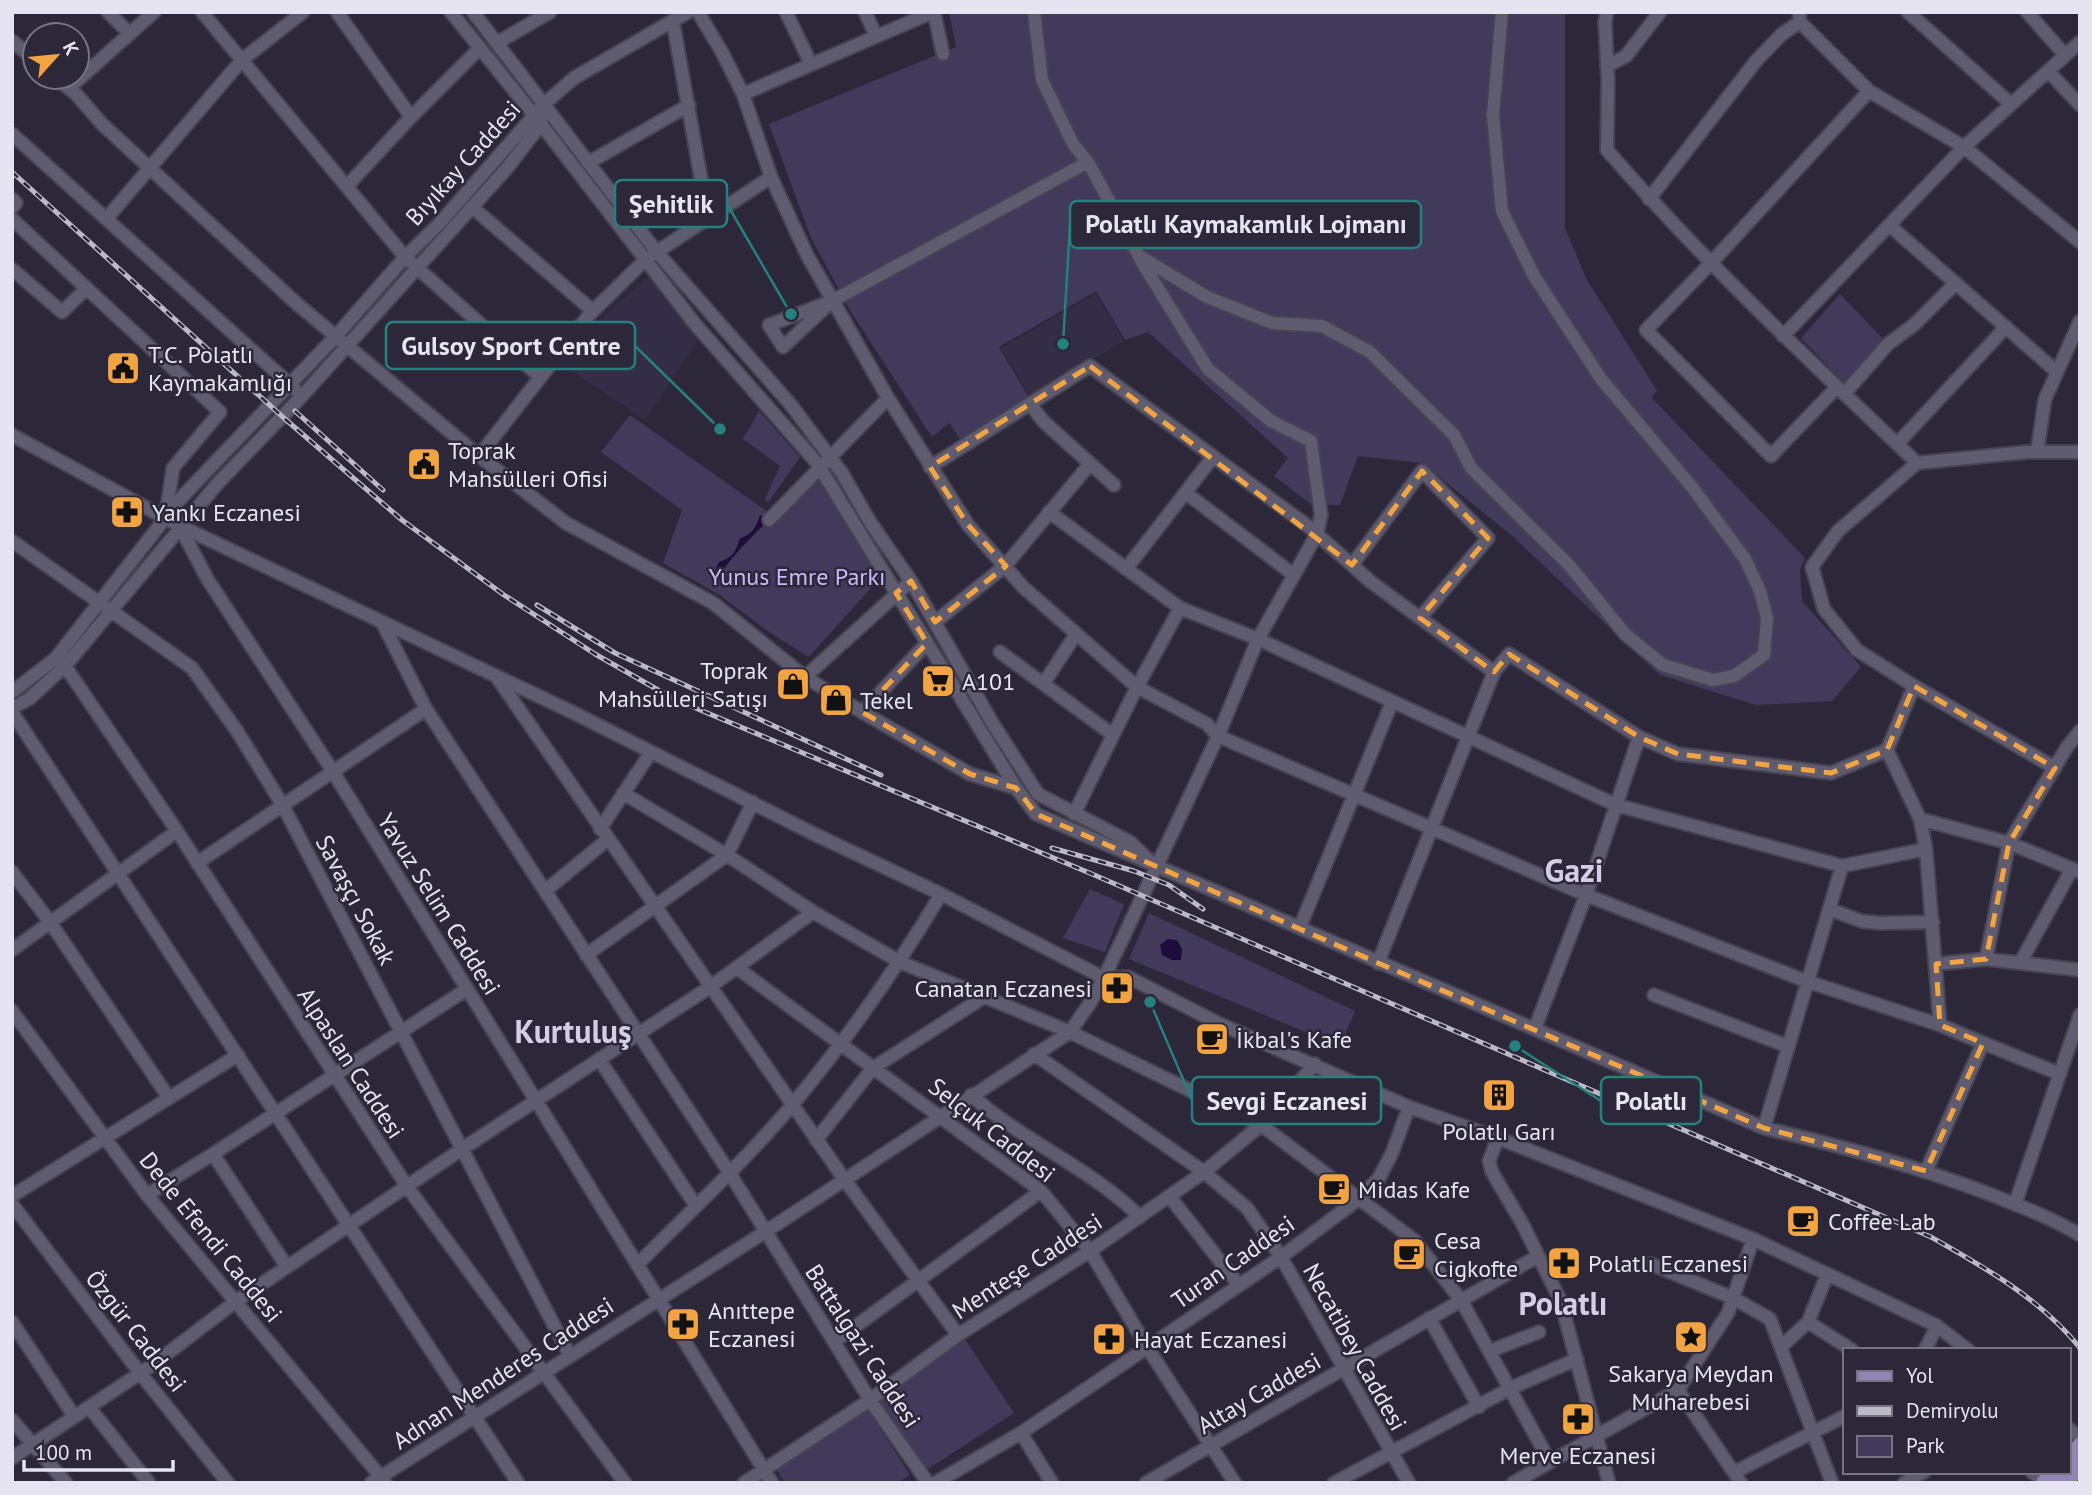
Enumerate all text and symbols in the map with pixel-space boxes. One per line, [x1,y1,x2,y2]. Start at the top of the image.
north arrow [21,21,91,91]
text: K [58,38,85,59]
street label: Bıyıkay Caddesi [399,94,527,232]
callout: Şehitlik [615,180,727,227]
text: Şehitlik [629,187,714,220]
callout: Polatlı Kaymakamlık Lojmanı [1070,201,1421,248]
text: Polatlı Kaymakamlık Lojmanı [1085,207,1407,240]
callout: Gulsoy Sport Centre [386,322,635,369]
text: Gulsoy Sport Centre [401,329,621,362]
place label: T.C. Polatlı Kaymakamlığı [148,339,292,398]
public building icon: T.C. Polatlı Kaymakamlığı [104,349,142,387]
place label: Toprak Mahsülleri Ofisi [448,435,608,494]
public building icon: Toprak Mahsülleri Ofisi [405,445,443,483]
pharmacy icon: Yankı Eczanesi [108,493,146,531]
place label: Yankı Eczanesi [152,497,301,528]
park label: Yunus Emre Parkı [709,561,885,592]
place label: Toprak Mahsülleri Satışı [598,655,769,714]
supermarket icon: A101 [919,662,957,700]
shop icon: Toprak Mahsülleri Satışı [774,665,812,703]
place label: A101 [962,666,1015,697]
shop icon: Tekel [817,681,855,719]
place label: Tekel [860,685,913,716]
street label: Yavuz Selim Caddesi [371,807,507,1001]
street label: Savaşçı Sokak [309,830,403,971]
district label: Gazi [1545,849,1603,891]
pharmacy icon: Canatan Eczanesi [1098,969,1136,1007]
place label: Canatan Eczanesi [914,973,1092,1004]
street label: Alpaslan Caddesi [291,981,411,1145]
district label: Kurtuluş [514,1010,632,1052]
cafe icon: İkbal's Kafe [1193,1020,1231,1058]
place label: İkbal's Kafe [1236,1024,1352,1055]
street label: Selçuk Caddesi [922,1071,1062,1189]
building icon: Polatlı Garı [1480,1076,1518,1114]
callout: Sevgi Eczanesi [1192,1077,1381,1124]
callout: Polatlı [1601,1077,1701,1124]
text: Sevgi Eczanesi [1206,1084,1368,1117]
text: Polatlı [1615,1084,1687,1117]
place label: Polatlı Garı [1442,1116,1556,1147]
street label: Dede Efendi Caddesi [133,1145,289,1329]
cafe icon: Midas Kafe [1315,1170,1353,1208]
place label: Midas Kafe [1358,1174,1470,1205]
cafe icon: Coffee Lab [1784,1202,1822,1240]
street label: Menteşe Caddesi [946,1206,1108,1326]
place label: Coffee Lab [1828,1206,1936,1237]
street label: Turan Caddesi [1166,1208,1300,1316]
place label: Cesa Cigkofte [1434,1225,1518,1284]
cafe icon: Cesa Cigkofte [1390,1235,1428,1273]
pharmacy icon: Polatlı Eczanesi [1545,1244,1583,1282]
place label: Polatlı Eczanesi [1588,1248,1748,1279]
street label: Battalgazi Caddesi [798,1258,928,1434]
street label: Necatibey Caddesi [1296,1258,1414,1436]
street label: Özgür Caddesi [79,1264,193,1398]
district label: Polatlı [1519,1282,1607,1324]
street label: Adnan Menderes Caddesi [387,1290,619,1456]
place label: Anıttepe Eczanesi [708,1295,796,1354]
pharmacy icon: Anıttepe Eczanesi [664,1305,702,1343]
place icon: Sakarya Meydan Muharebesi [1672,1318,1710,1356]
pharmacy icon: Hayat Eczanesi [1090,1320,1128,1358]
place label: Hayat Eczanesi [1134,1324,1287,1355]
street label: Altay Caddesi [1192,1345,1326,1441]
legend [1843,1348,2071,1474]
place label: Sakarya Meydan Muharebesi [1608,1358,1774,1417]
text: Yol [1906,1362,1933,1389]
text: Demiryolu [1906,1397,1998,1424]
pharmacy icon: Merve Eczanesi [1559,1400,1597,1438]
scale bar [24,1428,173,1472]
text: Park [1906,1432,1945,1459]
text: 100 m [35,1439,92,1466]
place label: Merve Eczanesi [1499,1440,1657,1471]

